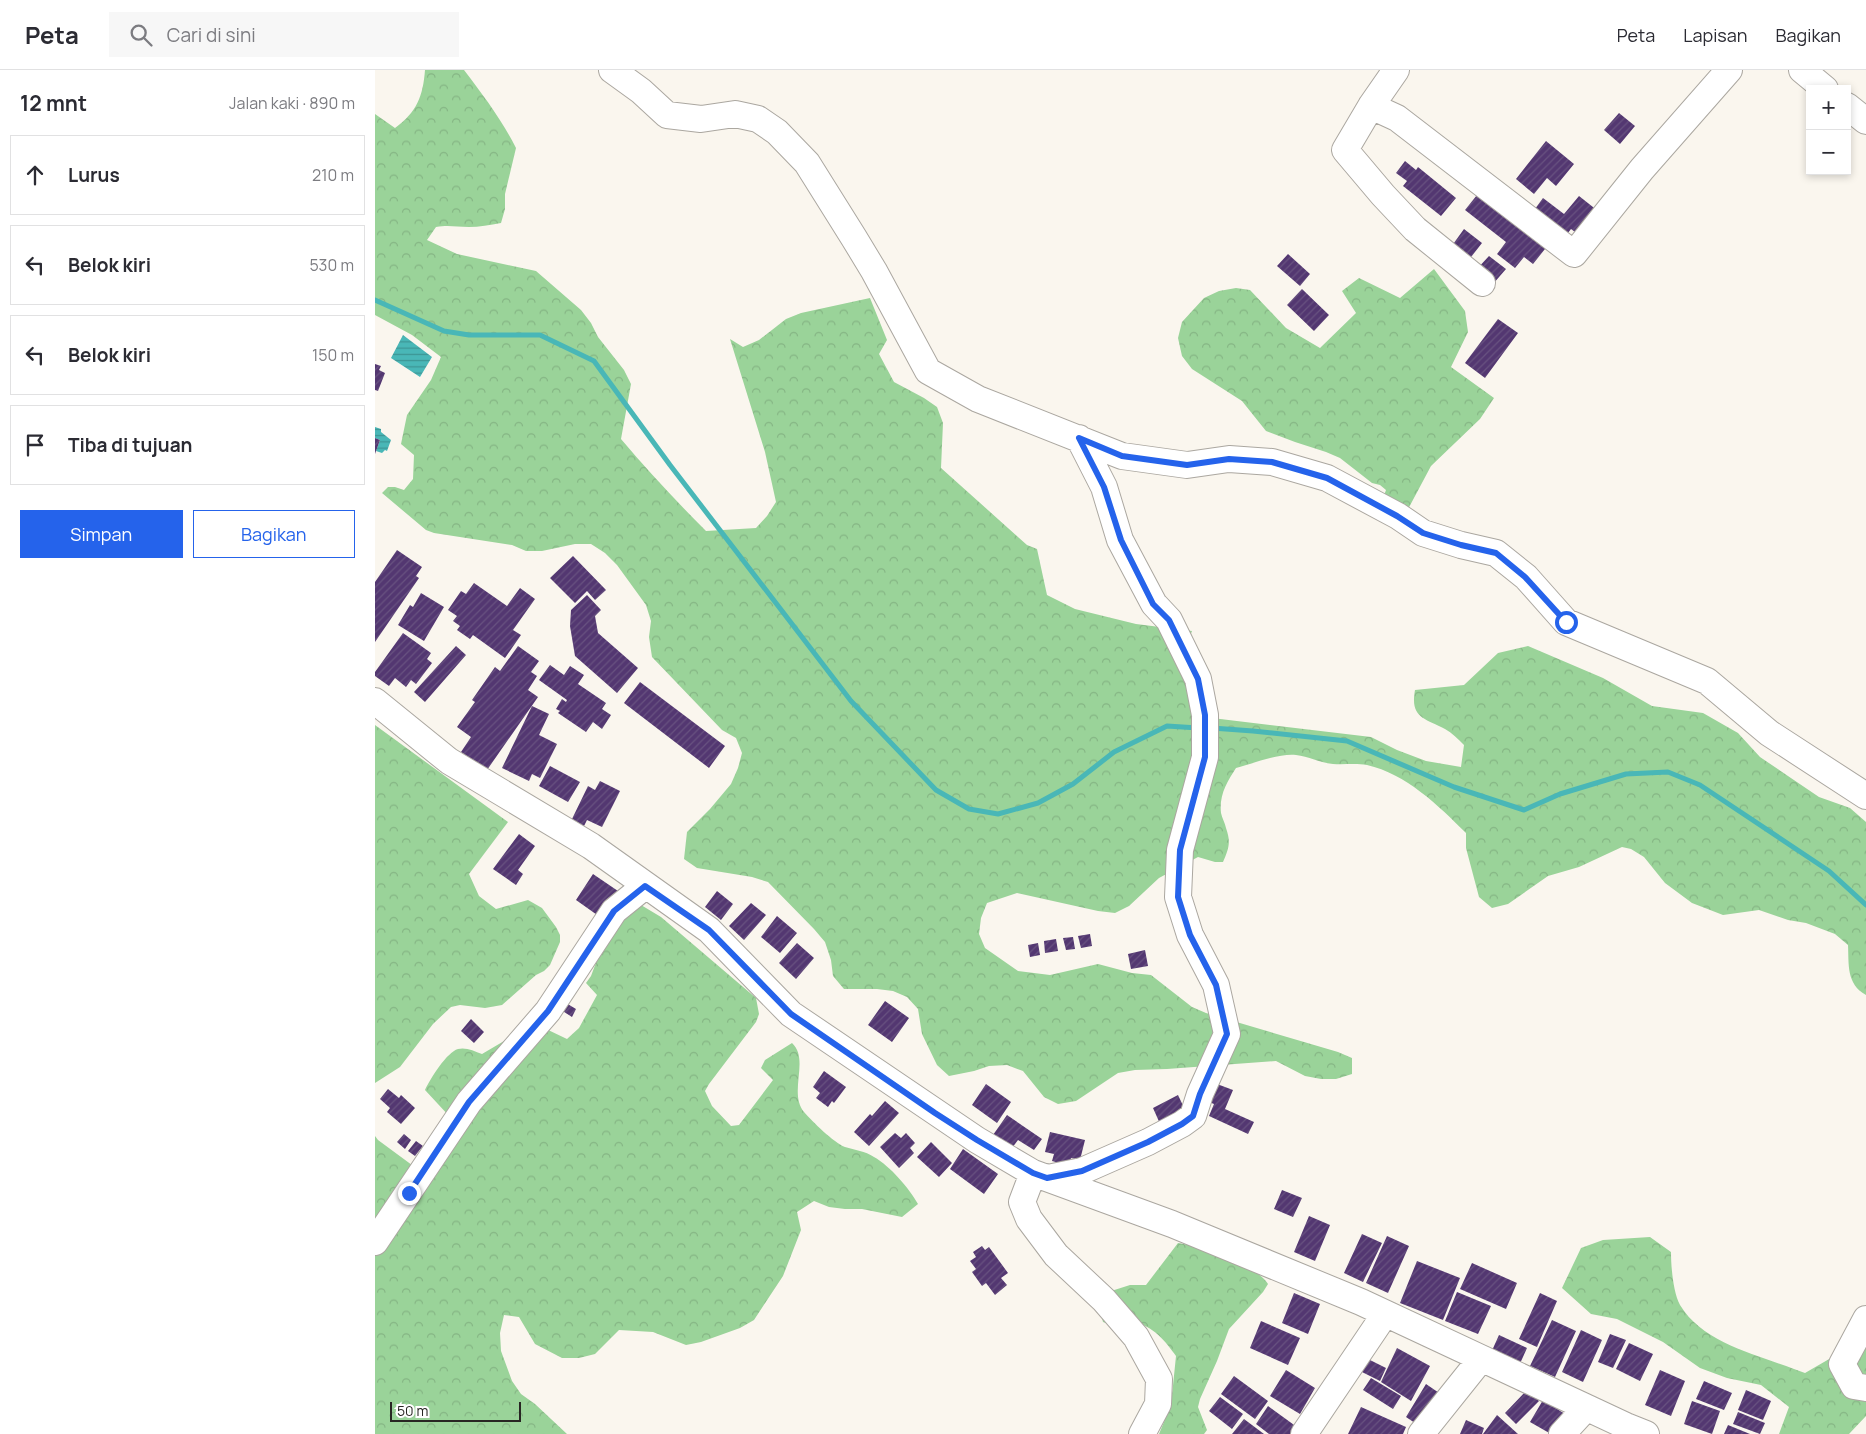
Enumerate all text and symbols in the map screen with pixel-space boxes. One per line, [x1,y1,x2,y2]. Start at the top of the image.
search box [109,12,459,57]
text: Peta [25,18,79,51]
icon: search [127,21,155,49]
text: Cari di sini [167,22,256,48]
text: Peta [1617,23,1655,47]
text: Lapisan [1683,23,1747,47]
text: Bagikan [1775,23,1841,47]
map controls [1806,85,1851,175]
button: + [1806,85,1851,130]
text: 12 mnt [20,89,87,117]
text: Jalan kaki · 890 m [229,92,355,114]
button: − [1806,130,1851,175]
icon: ahead [21,161,49,189]
text: Lurus [68,162,120,188]
text: 210 m [312,164,354,186]
icon: left [21,251,49,279]
text: Belok kiri [68,252,151,278]
text: 530 m [309,254,354,276]
icon: left [21,341,49,369]
text: Belok kiri [68,342,151,368]
text: 150 m [312,344,354,366]
icon: arrive [21,431,49,459]
text: Tiba di tujuan [68,432,192,458]
button: Simpan [20,510,183,558]
button: Bagikan [193,510,355,558]
route start [1555,611,1578,634]
route end [398,1182,421,1205]
scale bar [390,1399,521,1422]
text: 50 m [397,1401,428,1420]

